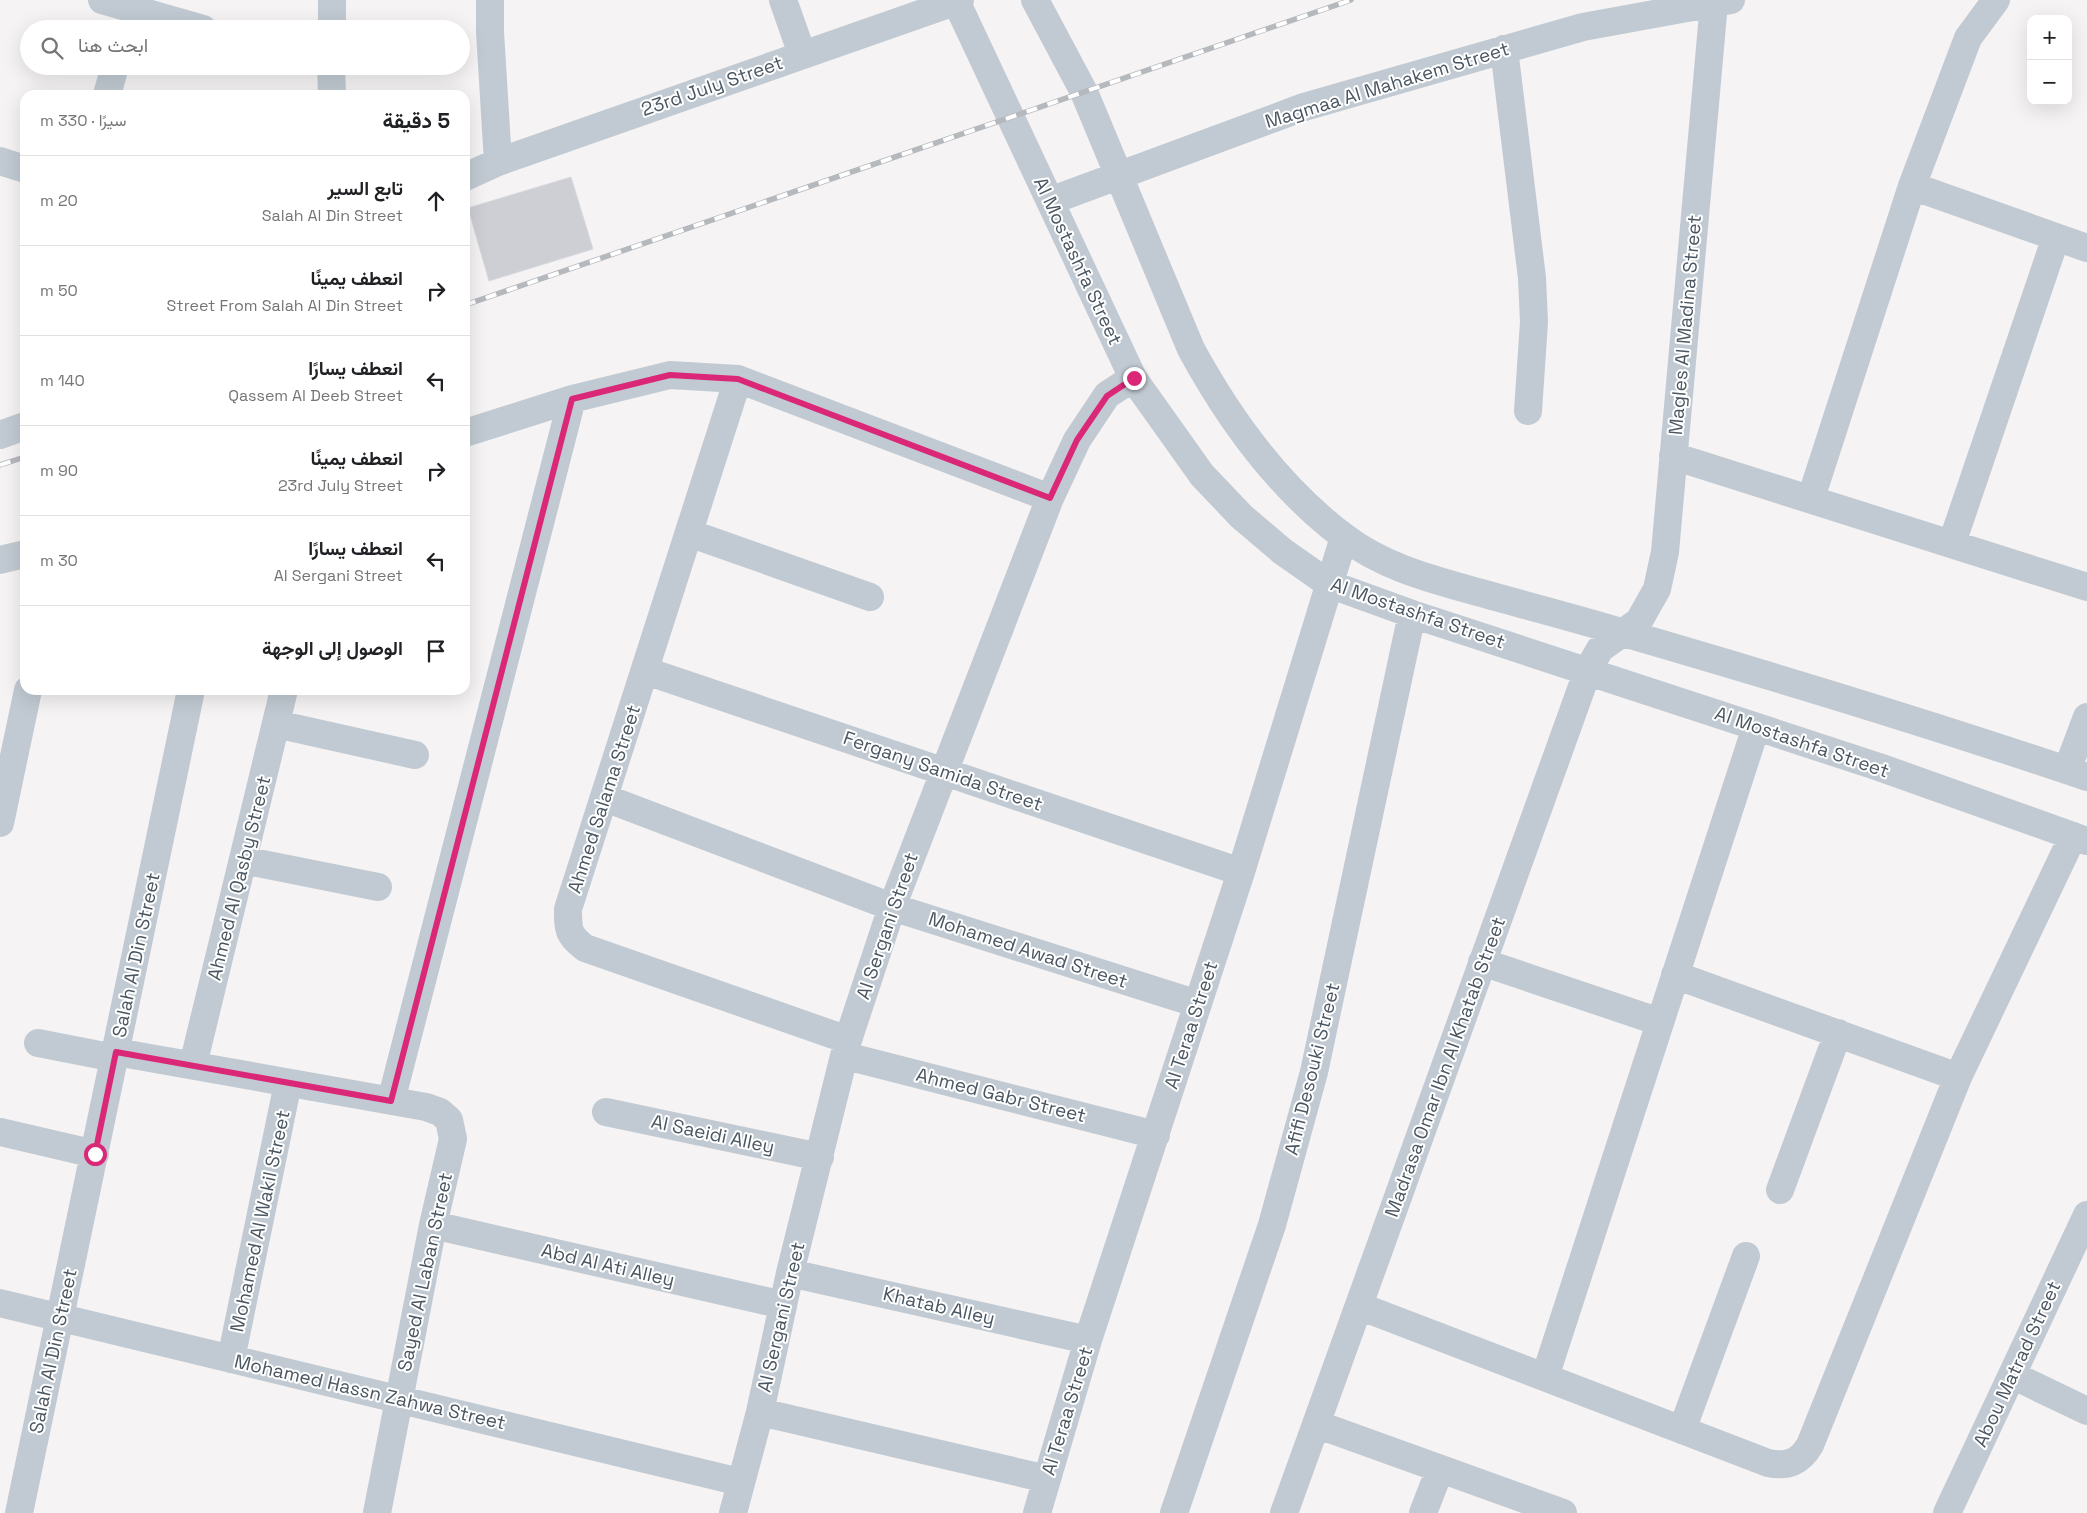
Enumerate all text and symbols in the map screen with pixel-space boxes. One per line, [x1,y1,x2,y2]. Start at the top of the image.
map controls [2027,15,2072,105]
button: + [2027,15,2072,60]
search box [20,20,470,75]
text: ابحث هنا [78,33,148,58]
icon: search [38,34,66,62]
street label: Magmaa Al Mahakem Street [1262,36,1512,134]
street label: 23rd July Street [638,50,786,122]
button: − [2027,60,2072,105]
text: 5 دقيقة [383,107,450,134]
text: سيرًا · 330 m [40,110,126,131]
street label: Al Mostashfa Street [1028,173,1128,349]
text: تابع السير [327,176,403,201]
icon: ahead [422,187,450,215]
text: 20 m [40,190,78,211]
text: Salah Al Din Street [262,205,403,226]
street label: Magles Al Madina Street [1663,214,1707,436]
text: انعطف يمينًا [311,266,403,291]
icon: right [422,277,450,305]
text: 50 m [40,280,78,301]
text: Street From Salah Al Din Street [167,295,403,316]
text: انعطف يسارًا [308,356,403,381]
icon: left [422,367,450,395]
route end [1123,367,1146,390]
text: 140 m [40,370,85,391]
text: Qassem Al Deeb Street [228,385,403,406]
text: انعطف يمينًا [311,446,403,471]
icon: right [422,457,450,485]
text: 90 m [40,460,78,481]
text: 23rd July Street [278,475,403,496]
text: انعطف يسارًا [308,536,403,561]
icon: left [422,547,450,575]
text: 30 m [40,550,78,571]
text: Al Sergani Street [274,565,403,586]
street label: Al Mostashfa Street [1328,571,1508,655]
text: الوصول إلى الوجهة [262,636,403,661]
icon: arrive [422,637,450,665]
street label: Al Mostashfa Street [1712,700,1892,784]
street label: Ahmed Salama Street [562,702,646,896]
street label: Fergany Samida Street [840,725,1046,817]
street label: Ahmed Al Qasby Street [201,773,277,983]
street label: Al Sergani Street [850,849,924,1003]
street label: Salah Al Din Street [106,870,166,1040]
street label: Mohamed Awad Street [925,906,1131,994]
street label: Madrasa Omar Ibn Al Khatab Street [1379,913,1511,1221]
street label: Al Teraa Street [1159,958,1223,1092]
street label: Afifi Desouki Street [1278,980,1346,1158]
street label: Ahmed Gabr Street [913,1062,1089,1128]
street label: Mohamed Al Wakil Street [224,1108,296,1334]
street label: Al Saeidi Alley [649,1109,777,1159]
route start [84,1143,107,1166]
street label: Sayed Al Laban Street [392,1170,458,1374]
street label: Abd Al Ati Alley [539,1238,677,1292]
street label: Al Sergani Street [752,1239,810,1395]
street label: Salah Al Din Street [23,1266,83,1436]
street label: Abou Matrad Street [1967,1277,2067,1451]
street label: Khatab Alley [881,1281,997,1331]
street label: Al Teraa Street [1036,1344,1098,1478]
street label: Mohamed Hassn Zahwa Street [232,1349,508,1435]

